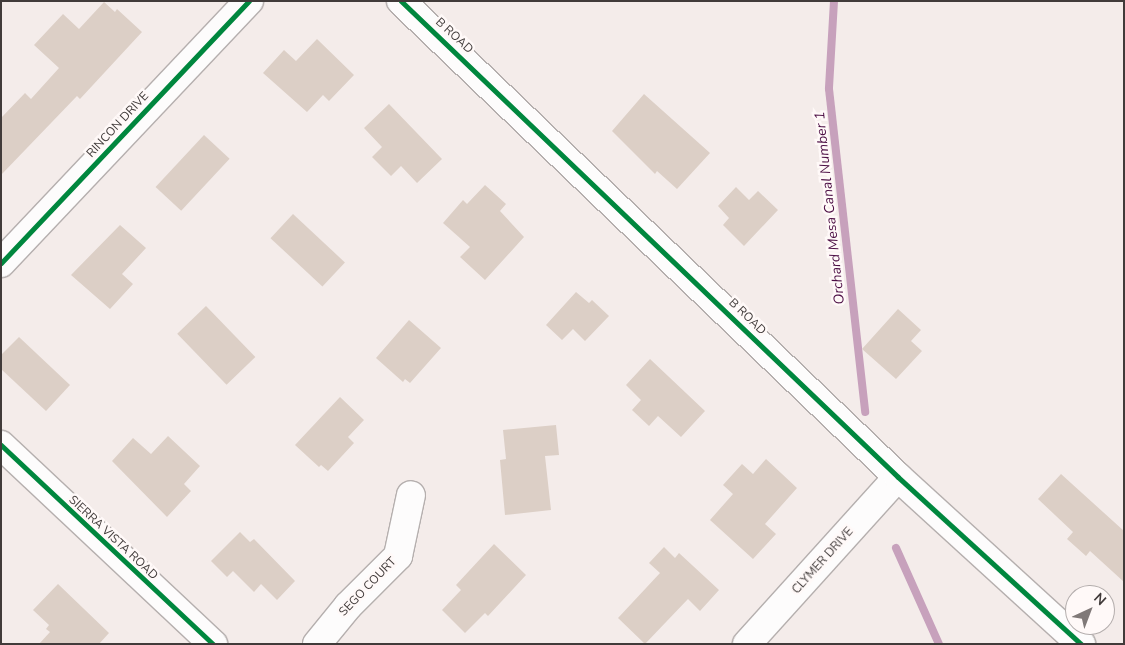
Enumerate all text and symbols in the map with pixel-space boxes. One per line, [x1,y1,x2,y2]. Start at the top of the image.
street label: B ROAD [432,15,476,57]
street label: RINCON DRIVE [84,89,152,161]
water label: Orchard Mesa Canal Number 1 [812,111,848,305]
street label: B ROAD [725,296,769,338]
street label: SIERRA VISTA ROAD [65,493,161,583]
street label: CLYMER DRIVE [789,525,857,597]
street label: SEGO COURT [336,555,400,619]
north arrow [1065,585,1115,635]
text: N [1090,589,1110,610]

